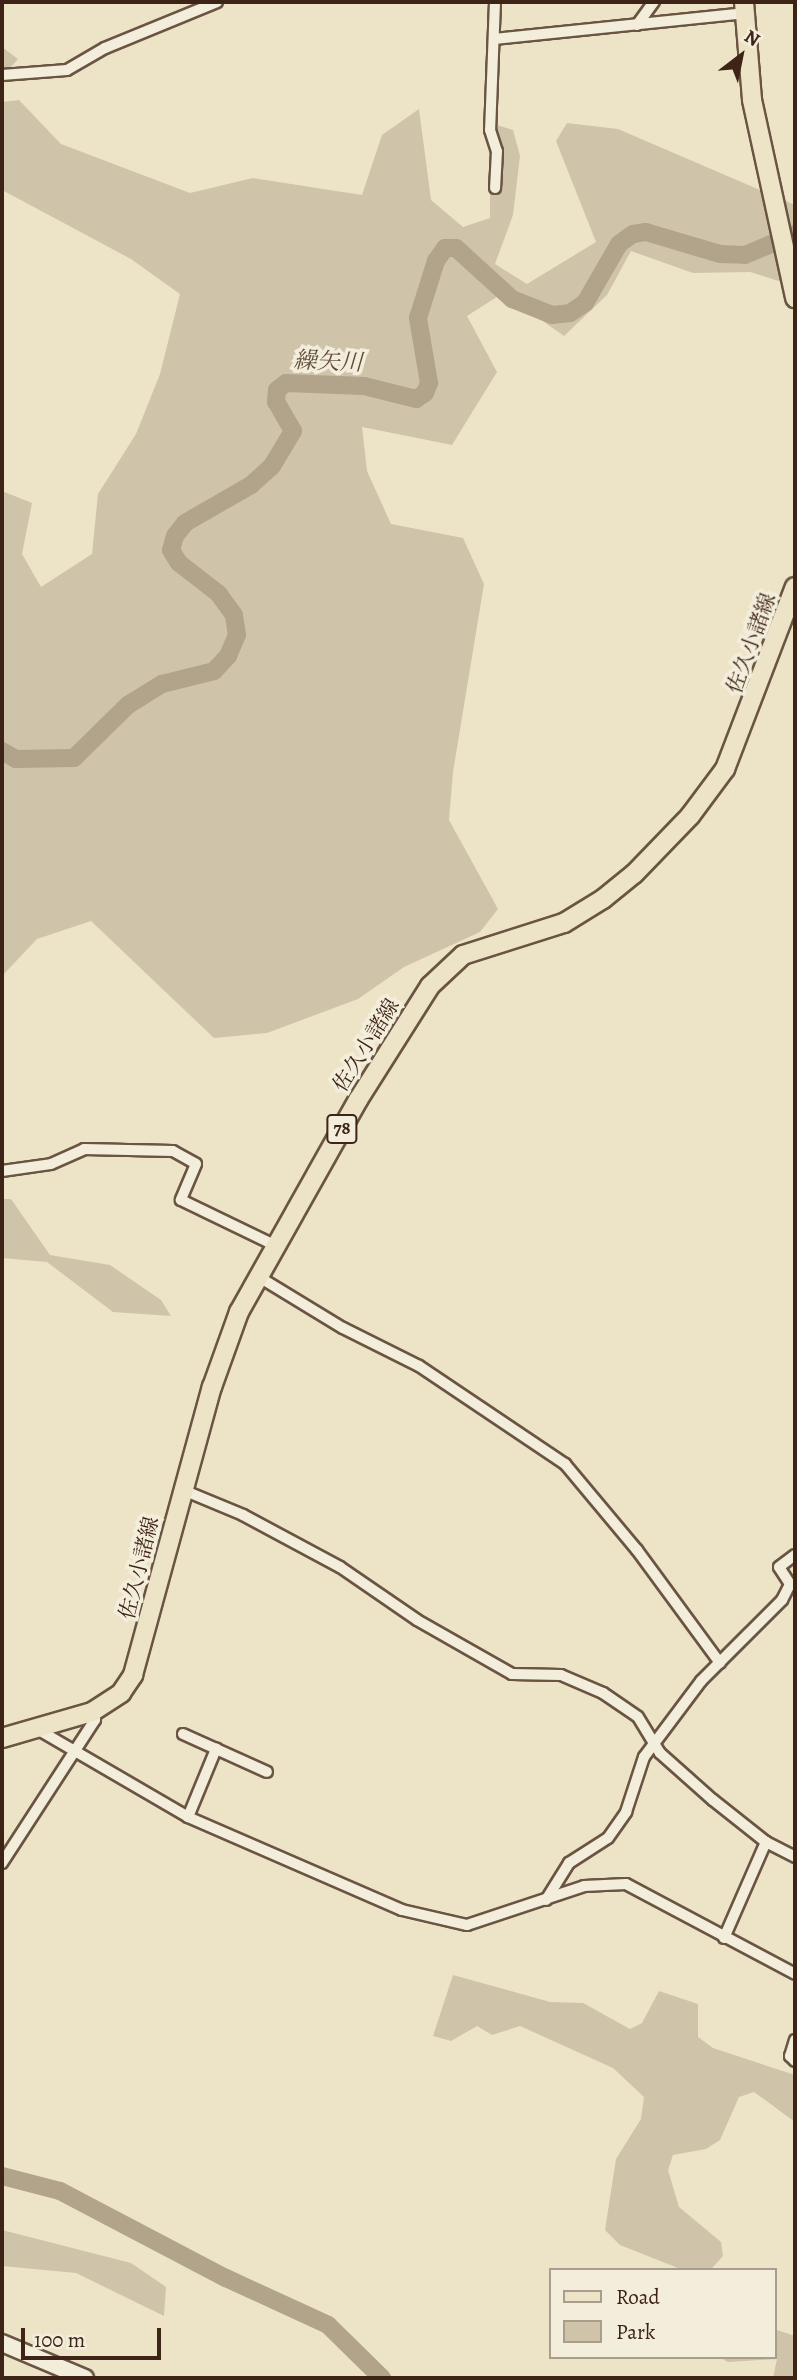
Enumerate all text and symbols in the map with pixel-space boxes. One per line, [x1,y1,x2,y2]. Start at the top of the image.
north arrow [706,21,776,91]
text: N [739,23,765,53]
water label: 繰矢川 [293,347,363,377]
street label: 佐久小諸線 [721,589,781,697]
street label: 佐久小諸線 [327,994,405,1096]
road number: 78 [326,1114,358,1144]
street label: 佐久小諸線 [114,1514,164,1622]
legend [548,2268,776,2359]
text: Road [616,2283,660,2311]
scale bar [24,2314,164,2358]
text: Park [616,2318,655,2346]
text: 100 m [34,2326,85,2354]

